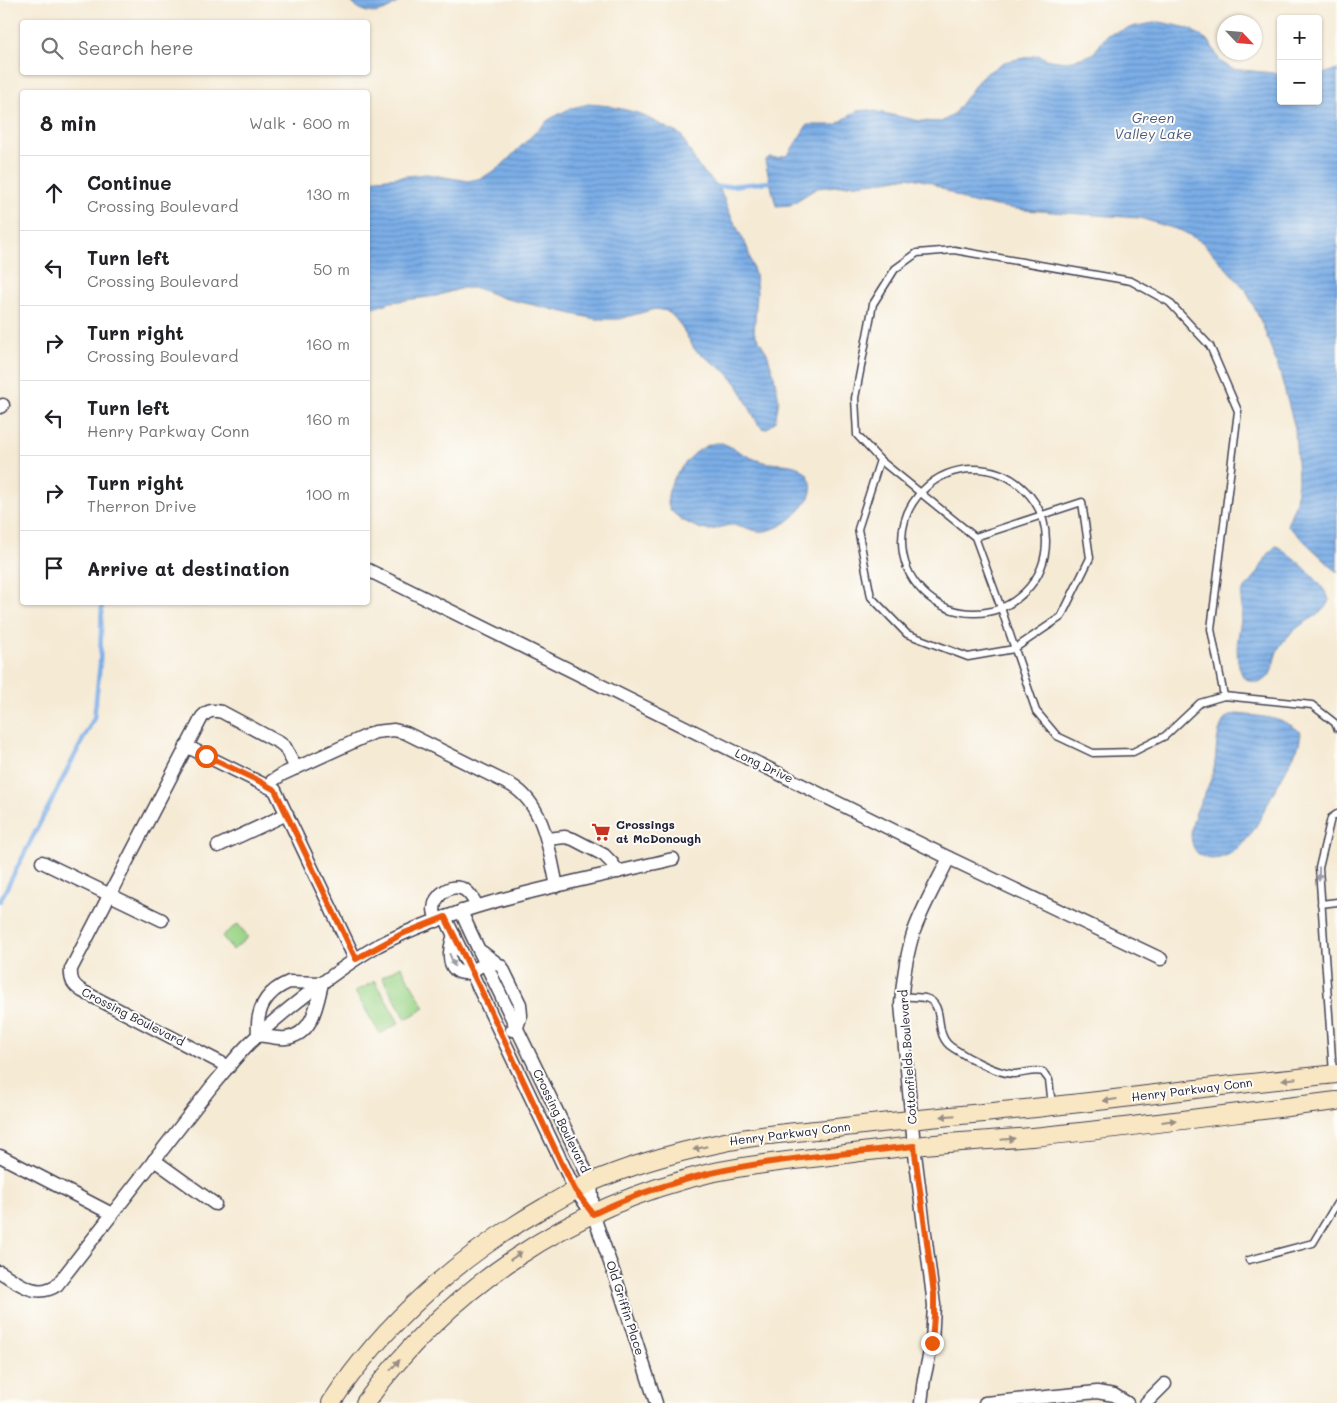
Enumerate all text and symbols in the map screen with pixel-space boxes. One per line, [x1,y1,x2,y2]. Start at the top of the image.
north arrow [1217,15,1262,60]
map controls [1277,15,1322,105]
button: + [1277,15,1322,60]
search box [20,20,370,75]
icon: search [38,34,66,62]
text: Search here [78,35,194,60]
button: − [1277,60,1322,105]
water label: Green Valley Lake [1114,108,1192,143]
text: 8 min [40,109,96,136]
text: Walk · 600 m [249,112,350,133]
text: Continue [87,170,172,195]
icon: ahead [40,179,68,207]
text: 130 m [306,183,350,204]
text: Crossing Boulevard [87,195,238,216]
text: Turn left [87,245,170,270]
icon: left [40,254,68,282]
text: 50 m [313,258,350,279]
text: Crossing Boulevard [87,270,238,291]
text: Turn right [87,320,184,345]
icon: right [40,329,68,357]
text: 160 m [305,333,350,354]
text: Crossing Boulevard [87,345,238,366]
text: Turn left [87,395,170,420]
icon: left [40,404,68,432]
text: 160 m [305,408,350,429]
text: Henry Parkway Conn [87,420,249,441]
text: Turn right [87,470,184,495]
icon: right [40,479,68,507]
text: 100 m [305,483,350,504]
text: Therron Drive [87,495,197,516]
icon: arrive [40,554,68,582]
text: Arrive at destination [87,556,290,581]
street label: Long Drive [733,744,796,786]
route start [195,745,218,768]
place label: Crossings at McDonough [616,816,701,846]
supermarket icon: Crossings at McDonough [590,821,612,843]
one-way arrow [1315,867,1323,883]
one-way arrow [448,953,456,968]
street label: Crossing Boulevard [79,983,188,1049]
street label: Cottonfields Boulevard [894,989,920,1125]
street label: Crossing Boulevard [530,1066,594,1175]
street label: Henry Parkway Conn [1130,1074,1253,1104]
one-way arrow [1280,1075,1296,1083]
one-way arrow [1101,1096,1117,1104]
one-way arrow [940,1113,956,1121]
one-way arrow [1162,1117,1178,1125]
street label: Henry Parkway Conn [728,1118,851,1148]
one-way arrow [1000,1134,1016,1142]
one-way arrow [693,1144,708,1152]
one-way arrow [509,1252,523,1261]
street label: Old Griffin Place [603,1258,649,1357]
route end [921,1332,944,1355]
one-way arrow [390,1358,401,1371]

